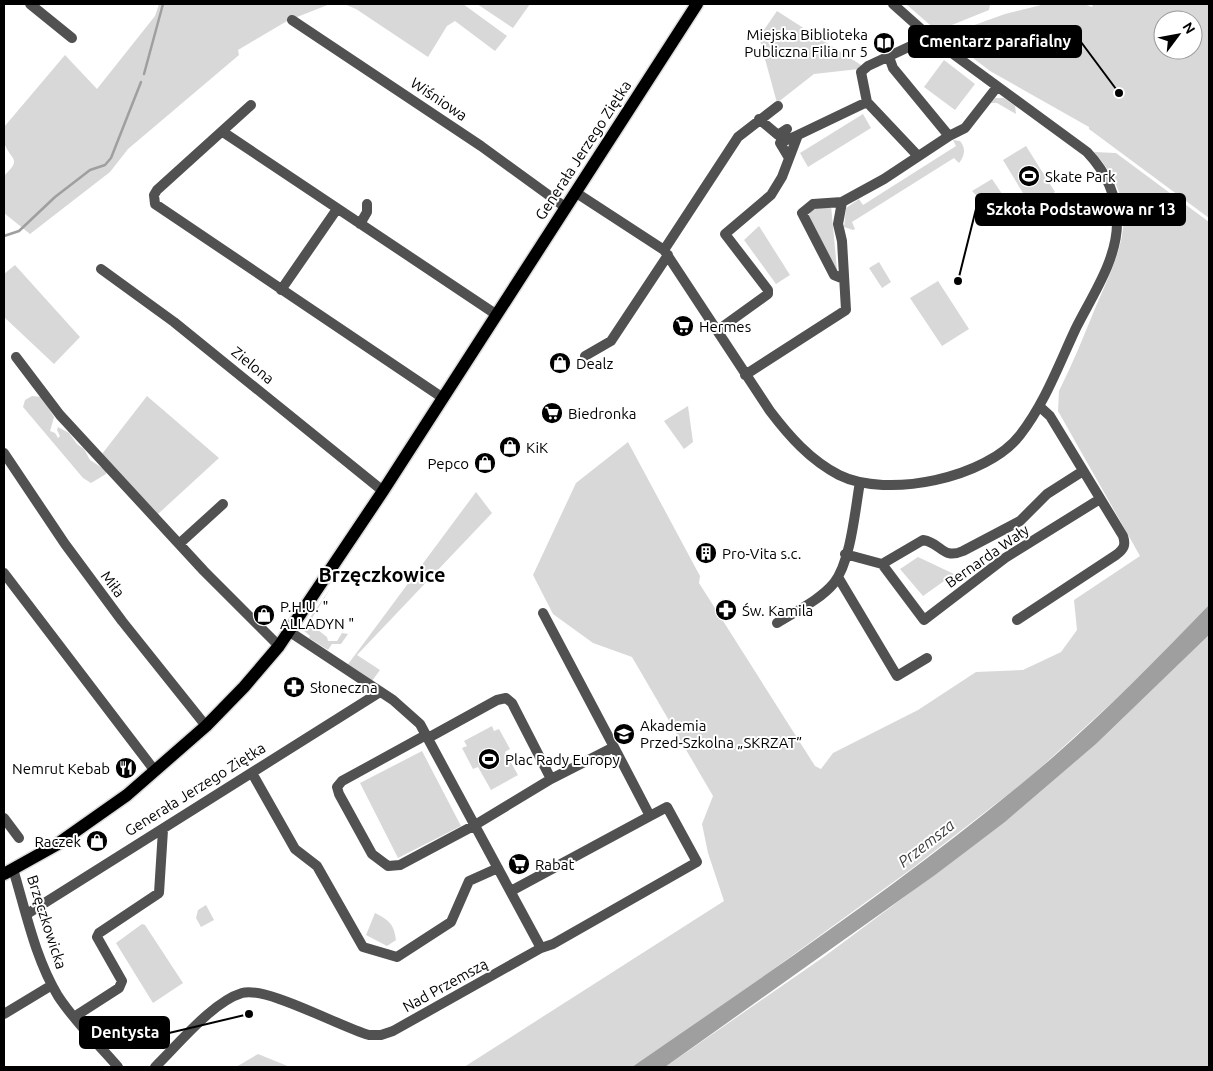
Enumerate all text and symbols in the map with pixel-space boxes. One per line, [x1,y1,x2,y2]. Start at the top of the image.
north arrow [1153,10,1203,60]
text: N [1179,19,1199,37]
place label: Miejska Biblioteka Publiczna Filia nr 5 [744,26,868,60]
callout: Cmentarz parafialny [909,26,1081,57]
library icon: Miejska Biblioteka Publiczna Filia nr 5 [872,31,896,55]
text: Cmentarz parafialny [919,32,1071,50]
street label: Wiśniowa [407,74,471,124]
street label: Generała Jerzego Ziętka [532,77,634,223]
sports icon: Skate Park [1017,164,1041,188]
place label: Skate Park [1045,168,1116,185]
callout: Szkoła Podstawowa nr 13 [976,194,1185,225]
text: Szkoła Podstawowa nr 13 [986,200,1176,218]
supermarket icon: Hermes [671,314,695,338]
place label: Hermes [699,318,751,335]
street label: Zielona [228,343,278,387]
shop icon: Dealz [548,351,572,375]
place label: Dealz [576,355,614,372]
supermarket icon: Biedronka [540,401,564,425]
place label: Biedronka [568,405,637,422]
shop icon: KiK [498,435,522,459]
place label: KiK [526,439,548,456]
shop icon: Pepco [473,451,497,475]
place label: Pepco [428,455,469,472]
street label: Bernarda Wały [942,521,1032,591]
building icon: Pro-Vita s.c. [694,541,718,565]
place label: Pro-Vita s.c. [722,545,801,562]
district label: Brzęczkowice [319,563,445,586]
street label: Miła [98,568,128,600]
place label: P.H.U. " ALLADYN " [280,598,354,632]
pharmacy icon: Św. Kamila [714,598,738,622]
place label: Św. Kamila [742,602,813,619]
shop icon: P.H.U. " ALLADYN " [252,603,276,627]
pharmacy icon: Słoneczna [282,675,306,699]
place label: Słoneczna [310,679,378,696]
place label: Akademia Przed-Szkolna „SKRZAT” [640,717,802,751]
school or university icon: Akademia Przed-Szkolna „SKRZAT” [612,722,636,746]
street label: Generała Jerzego Ziętka [122,739,268,839]
sports icon: Plac Rady Europy [477,747,501,771]
place label: Plac Rady Europy [505,751,620,768]
restaurant icon: Nemrut Kebab [114,756,138,780]
place label: Nemrut Kebab [12,760,110,777]
water label: Przemsza [894,815,958,871]
shop icon: Raczek [85,829,109,853]
place label: Raczek [34,833,81,850]
supermarket icon: Rabat [507,852,531,876]
place label: Rabat [535,856,575,873]
street label: Brzęczkowicka [24,873,70,971]
street label: Nad Przemszą [400,955,490,1015]
callout: Dentysta [80,1017,169,1048]
text: Dentysta [91,1023,159,1041]

